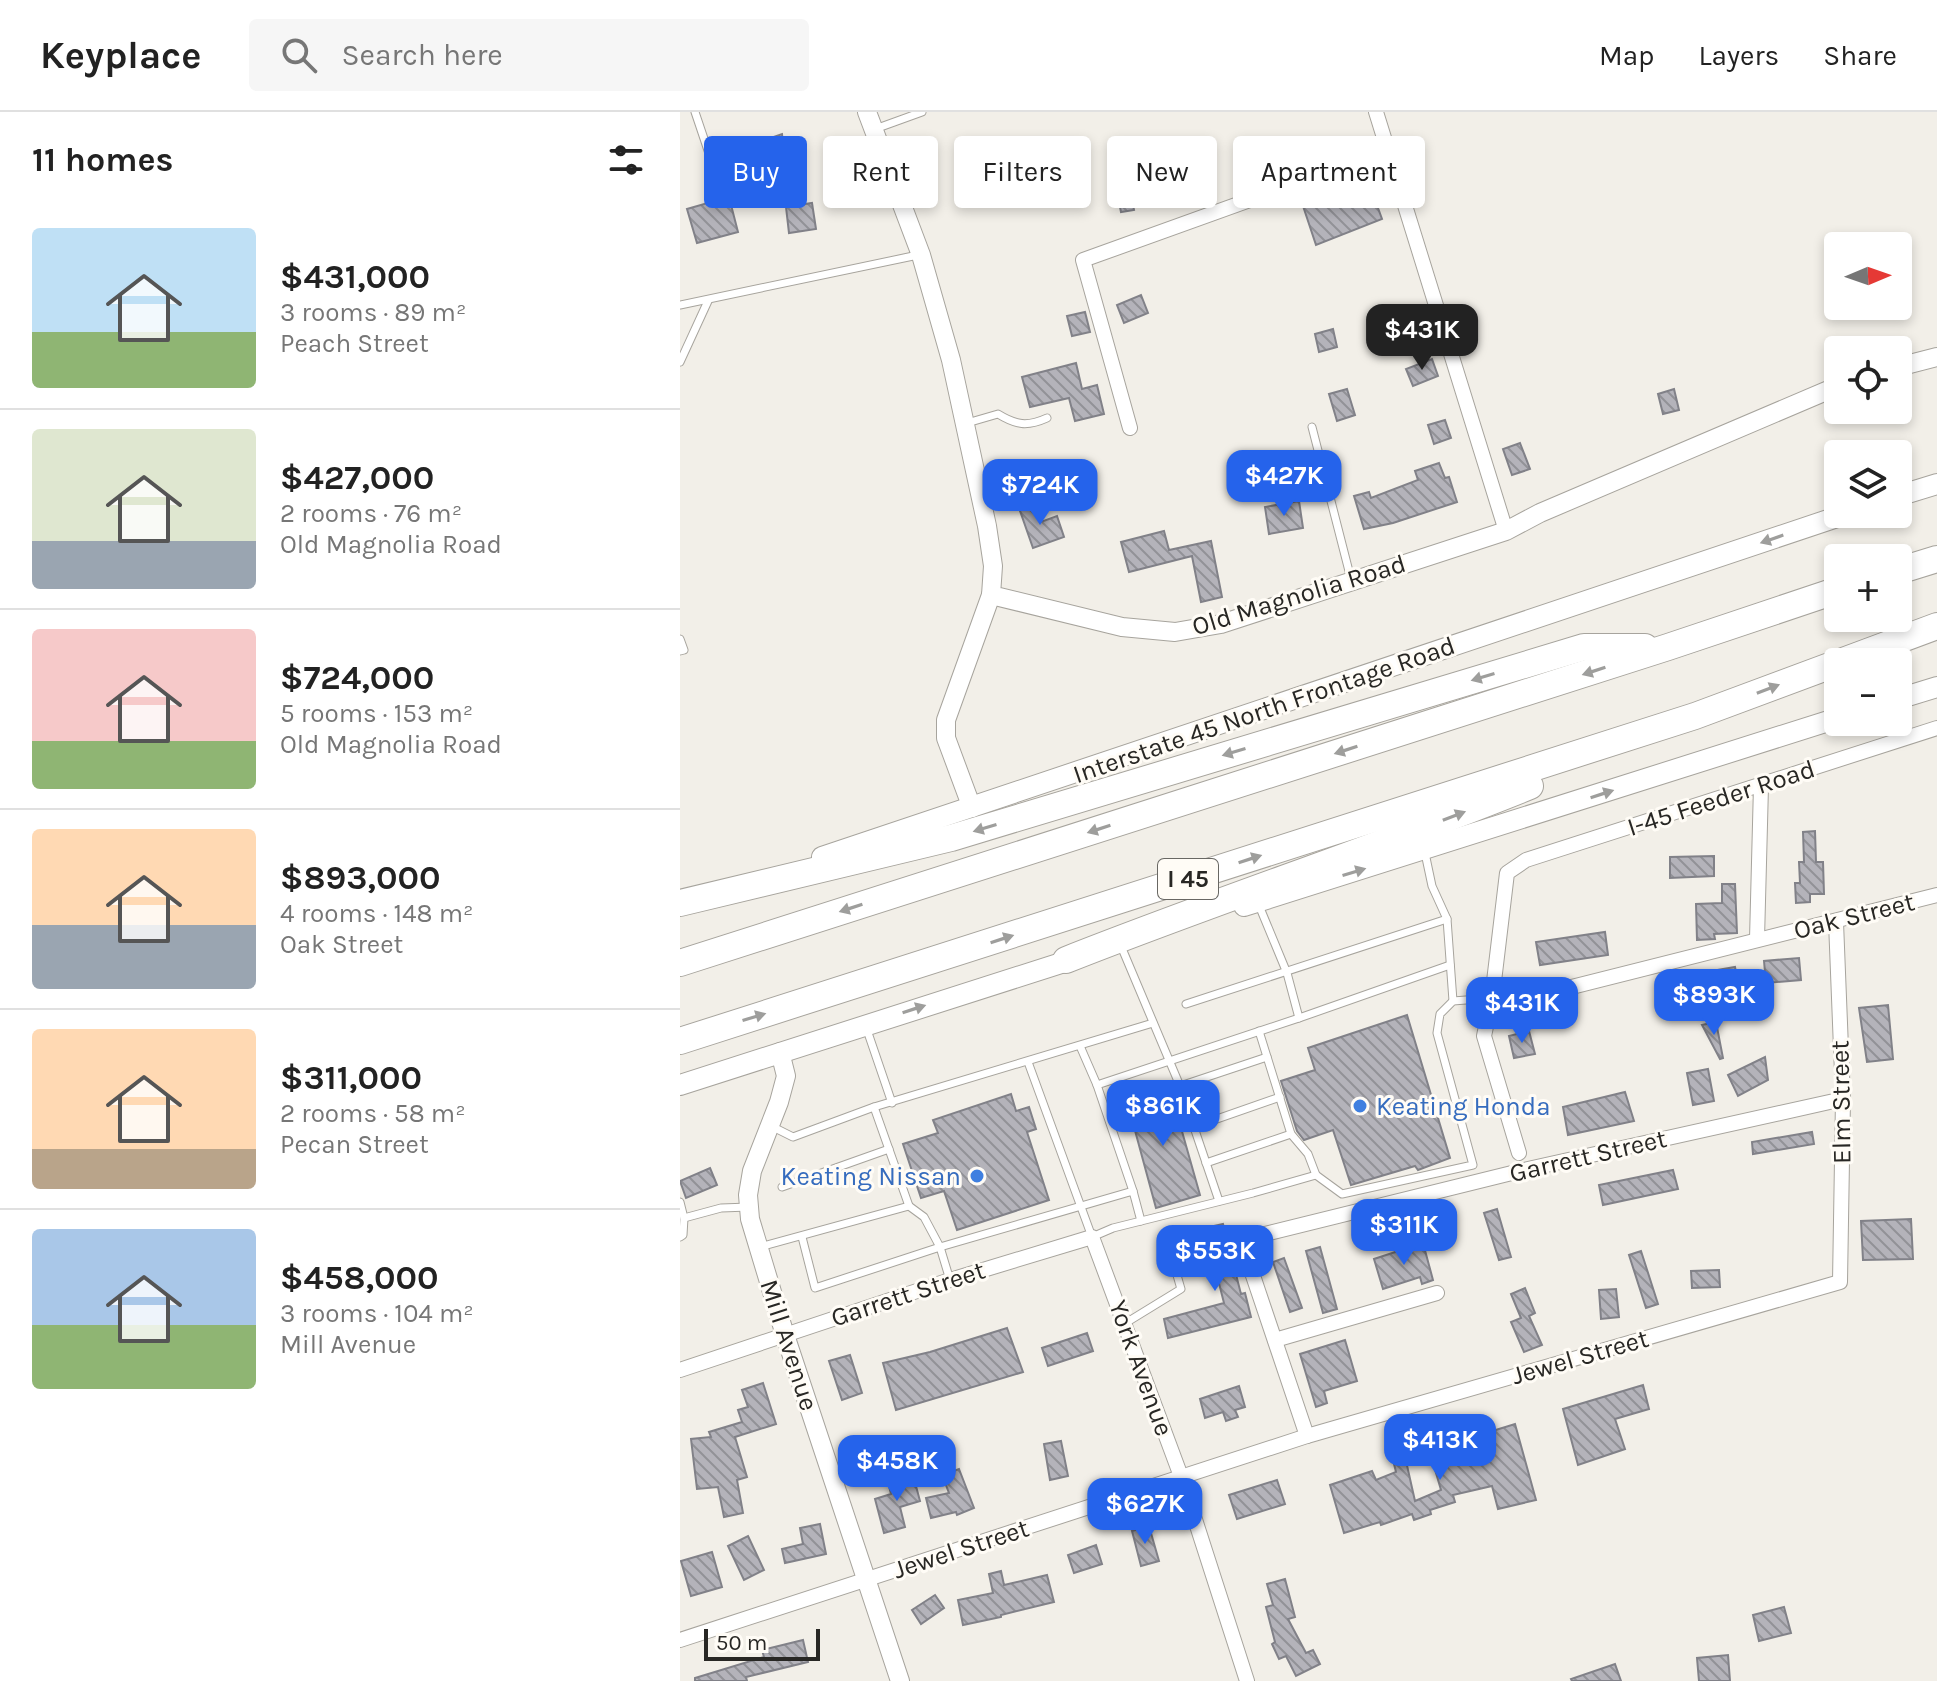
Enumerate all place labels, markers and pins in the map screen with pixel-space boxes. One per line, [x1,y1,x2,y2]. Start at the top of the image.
pin: $431K [1366,304,1478,372]
pin: $427K [1228,450,1340,518]
pin: $724K [984,459,1096,527]
pin: $893K [1658,969,1770,1037]
pin: $431K [1466,977,1578,1045]
pin: $861K [1107,1080,1219,1148]
place label: Keating Honda [1376,1091,1551,1122]
marker: Keating Honda [1351,1097,1369,1115]
place label: Keating Nissan [781,1161,961,1192]
marker: Keating Nissan [968,1167,986,1185]
pin: $311K [1348,1199,1460,1267]
pin: $553K [1159,1225,1271,1293]
pin: $413K [1384,1414,1496,1482]
pin: $458K [841,1435,953,1503]
pin: $627K [1089,1478,1201,1546]

